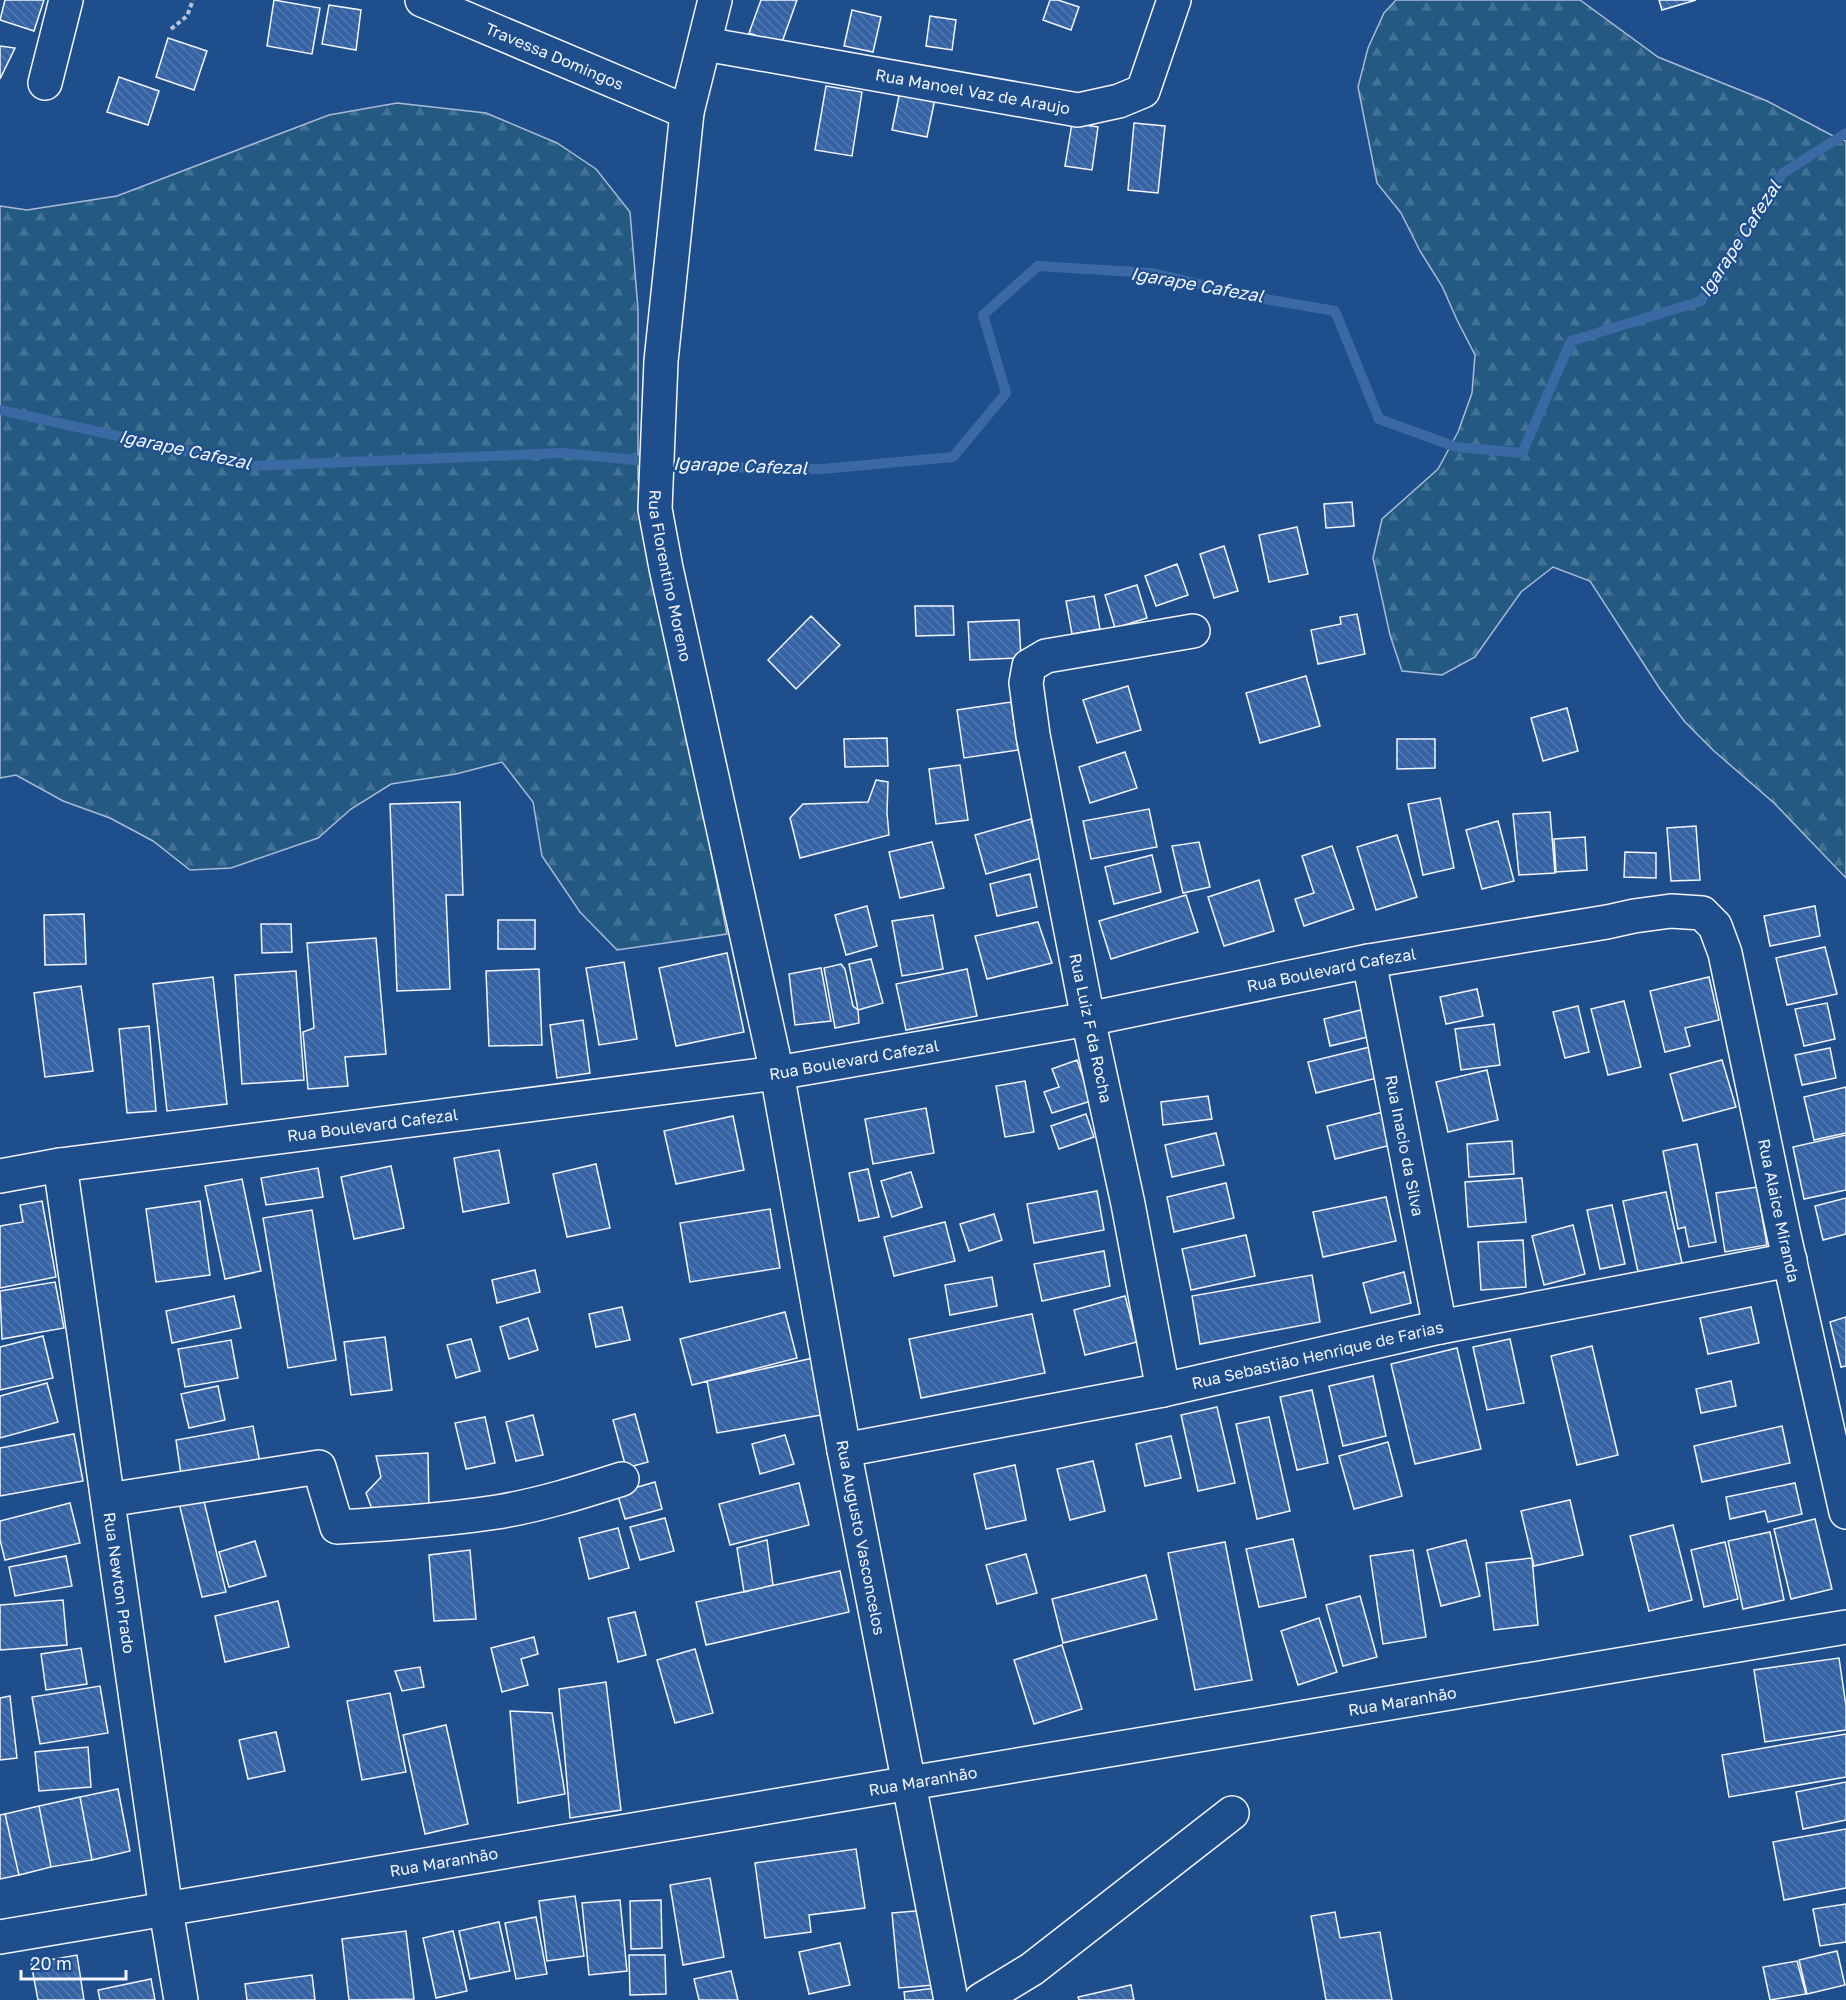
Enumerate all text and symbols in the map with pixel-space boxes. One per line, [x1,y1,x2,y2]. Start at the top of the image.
street label: Travessa Domingos [482,18,627,94]
street label: Rua Manoel Vaz de Araujo [874,64,1072,118]
water label: Igarape Cafezal [1693,175,1786,301]
water label: Igarape Cafezal [1129,262,1266,307]
water label: Igarape Cafezal [117,424,254,474]
water label: Igarape Cafezal [673,452,809,478]
street label: Rua Florentino Moreno [645,489,696,663]
street label: Rua Boulevard Cafezal [1245,943,1418,996]
street label: Rua Luiz F da Rocha [1065,951,1117,1105]
street label: Rua Boulevard Cafezal [768,1035,940,1084]
street label: Rua Inacio da Silva [1381,1073,1428,1218]
street label: Rua Boulevard Cafezal [286,1104,459,1146]
street label: Rua Alaice Miranda [1754,1137,1804,1284]
street label: Rua Sebastião Henrique de Farias [1190,1317,1445,1393]
street label: Rua Augusto Vasconcelos [832,1438,890,1637]
street label: Rua Newton Prado [99,1511,139,1655]
street label: Rua Maranhão [1347,1682,1458,1720]
street label: Rua Maranhão [867,1762,979,1800]
street label: Rua Maranhão [388,1843,499,1881]
scale bar [21,1943,126,1981]
text: 20 m [30,1952,72,1974]

